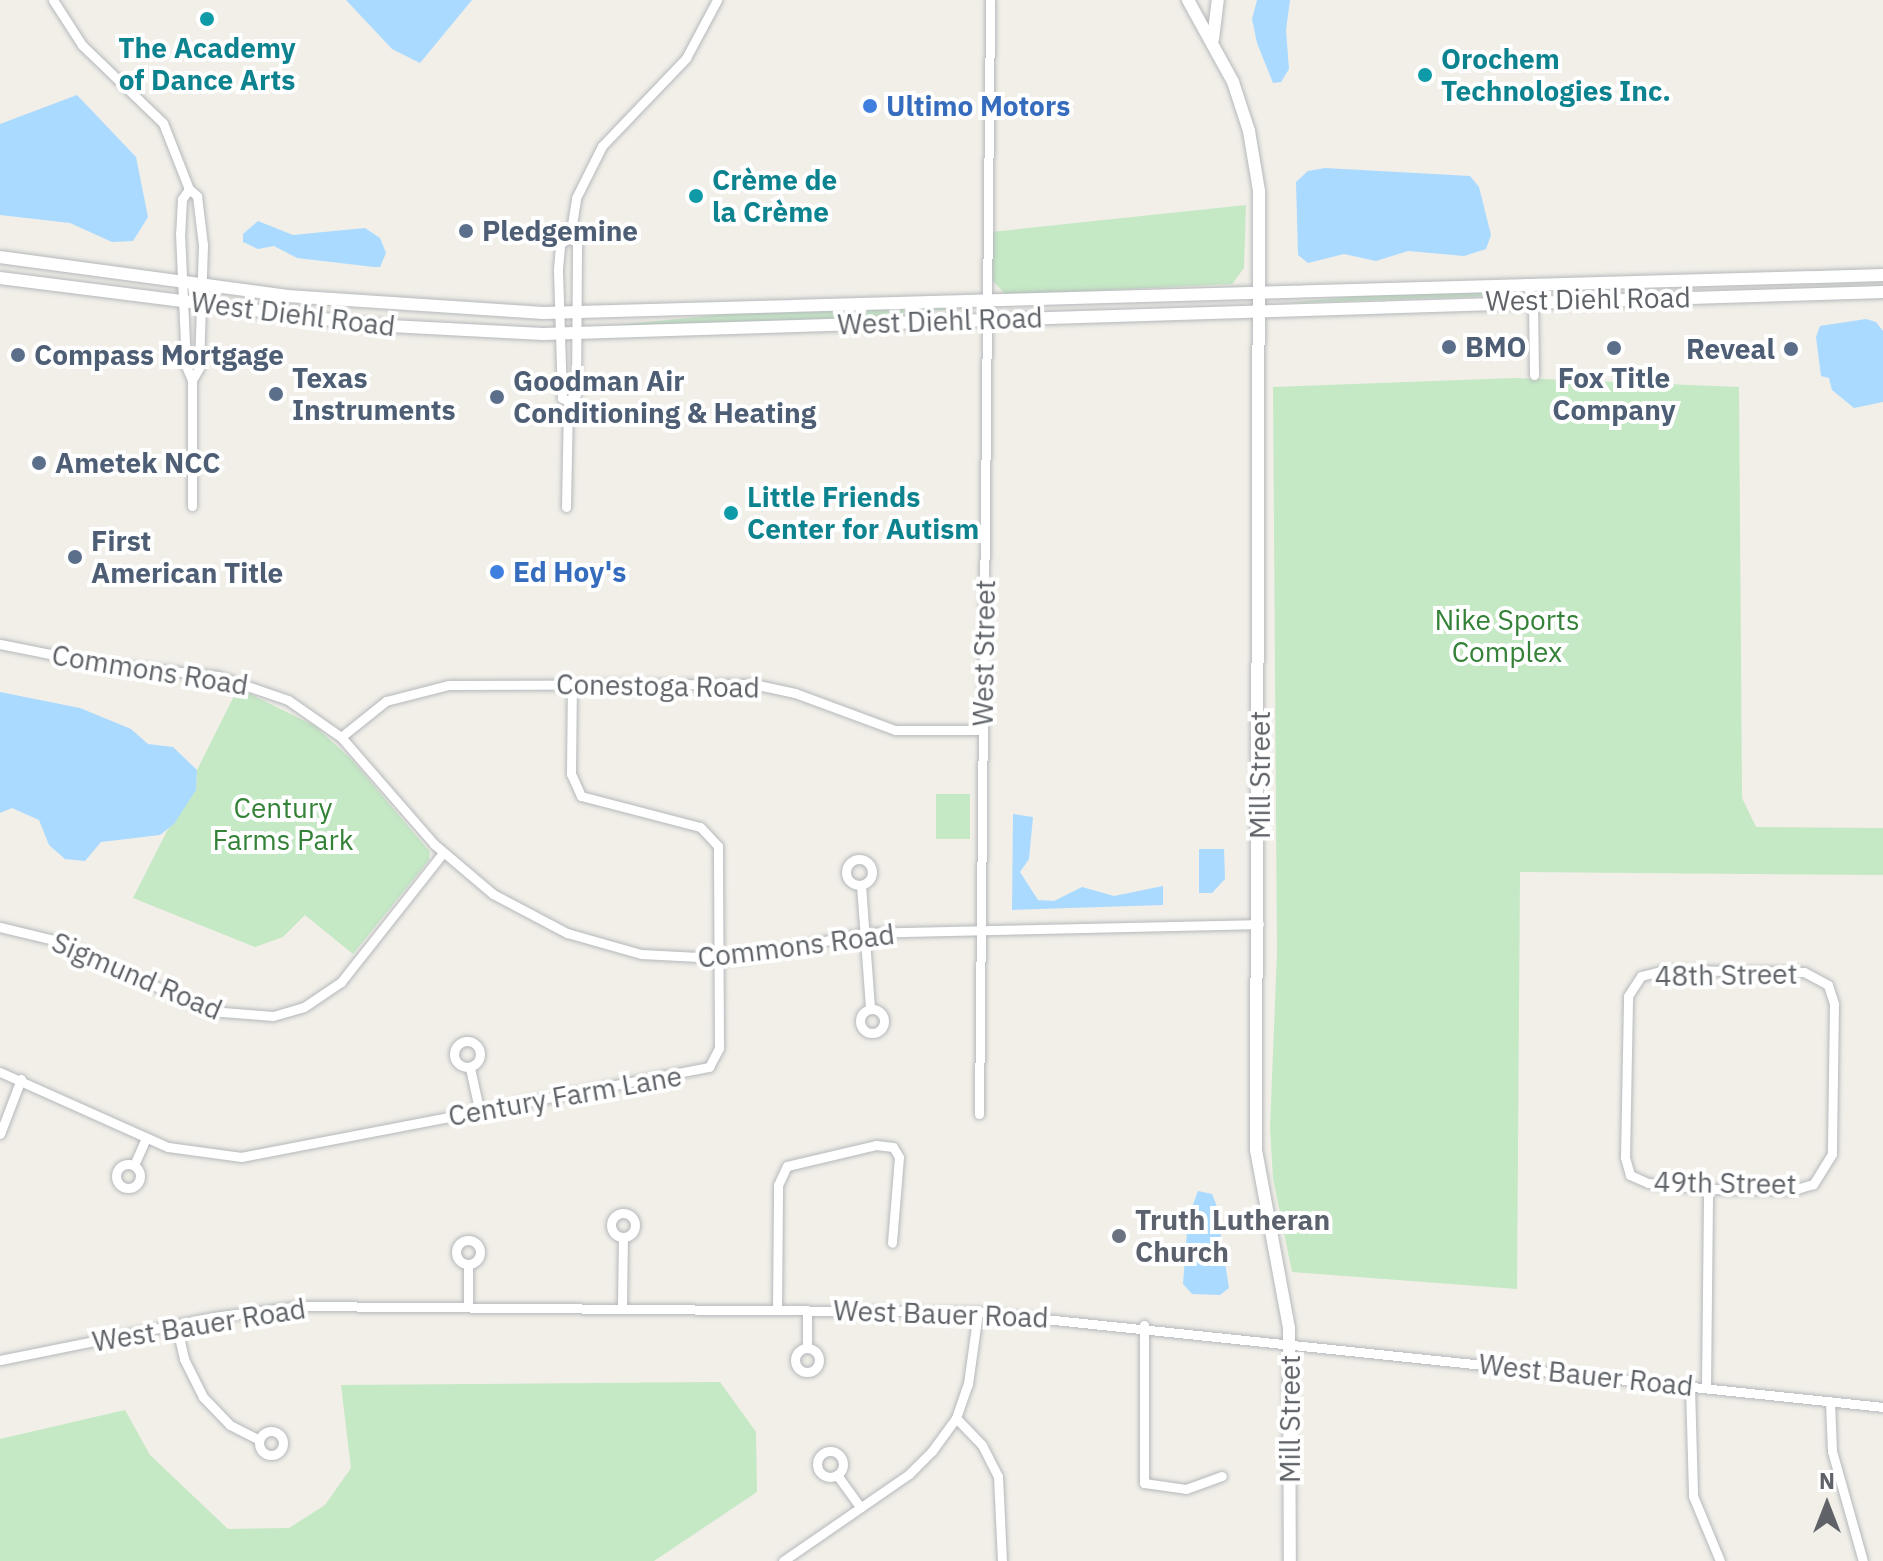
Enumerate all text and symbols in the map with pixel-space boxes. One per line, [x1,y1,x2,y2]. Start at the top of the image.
marker: The Academy of Dance Arts [198,10,216,28]
place label: The Academy of Dance Arts [118,31,296,97]
place label: Orochem Technologies Inc. [1441,42,1671,108]
marker: Orochem Technologies Inc. [1416,66,1434,84]
place label: Ultimo Motors [886,89,1070,123]
marker: Ultimo Motors [861,97,879,115]
place label: Crème de la Crème [712,163,837,229]
marker: Crème de la Crème [687,187,705,205]
place label: Pledgemine [482,214,638,248]
marker: Pledgemine [457,222,475,240]
street label: West Diehl Road [1485,280,1691,318]
street label: West Diehl Road [189,285,397,343]
street label: West Diehl Road [837,301,1043,341]
place label: BMO [1465,330,1527,364]
place label: Reveal [1686,332,1775,366]
place label: Compass Mortgage [34,338,284,372]
marker: BMO [1440,338,1458,356]
marker: Fox Title Company [1605,339,1623,357]
marker: Reveal [1782,340,1800,358]
marker: Compass Mortgage [9,346,27,364]
place label: Texas Instruments [292,361,456,427]
place label: Fox Title Company [1552,361,1676,427]
place label: Goodman Air Conditioning & Heating [513,364,816,430]
marker: Texas Instruments [267,385,285,403]
marker: Goodman Air Conditioning & Heating [488,388,506,406]
place label: Ametek NCC [55,446,220,480]
marker: Ametek NCC [30,454,48,472]
place label: Little Friends Center for Autism [747,480,979,546]
marker: Little Friends Center for Autism [722,504,740,522]
place label: First American Title [91,524,283,590]
marker: First American Title [66,548,84,566]
place label: Ed Hoy's [513,555,626,589]
marker: Ed Hoy's [488,563,506,581]
street label: West Street [966,579,1002,727]
park label: Nike Sports Complex [1434,603,1580,669]
street label: Commons Road [50,638,250,702]
street label: Conestoga Road [556,667,760,705]
street label: Mill Street [1243,711,1277,839]
park label: Century Farms Park [212,791,354,857]
street label: Commons Road [696,917,896,975]
street label: Sigmund Road [47,925,227,1027]
street label: 48th Street [1654,957,1798,993]
street label: Century Farm Lane [446,1059,684,1133]
street label: 49th Street [1653,1165,1797,1201]
place label: Truth Lutheran Church [1135,1203,1330,1269]
marker: Truth Lutheran Church [1110,1227,1128,1245]
street label: West Bauer Road [90,1292,308,1358]
street label: West Bauer Road [833,1293,1049,1335]
street label: West Bauer Road [1477,1347,1695,1403]
street label: Mill Street [1273,1355,1307,1483]
north arrow [1787,1465,1867,1545]
text: N [1819,1466,1835,1495]

